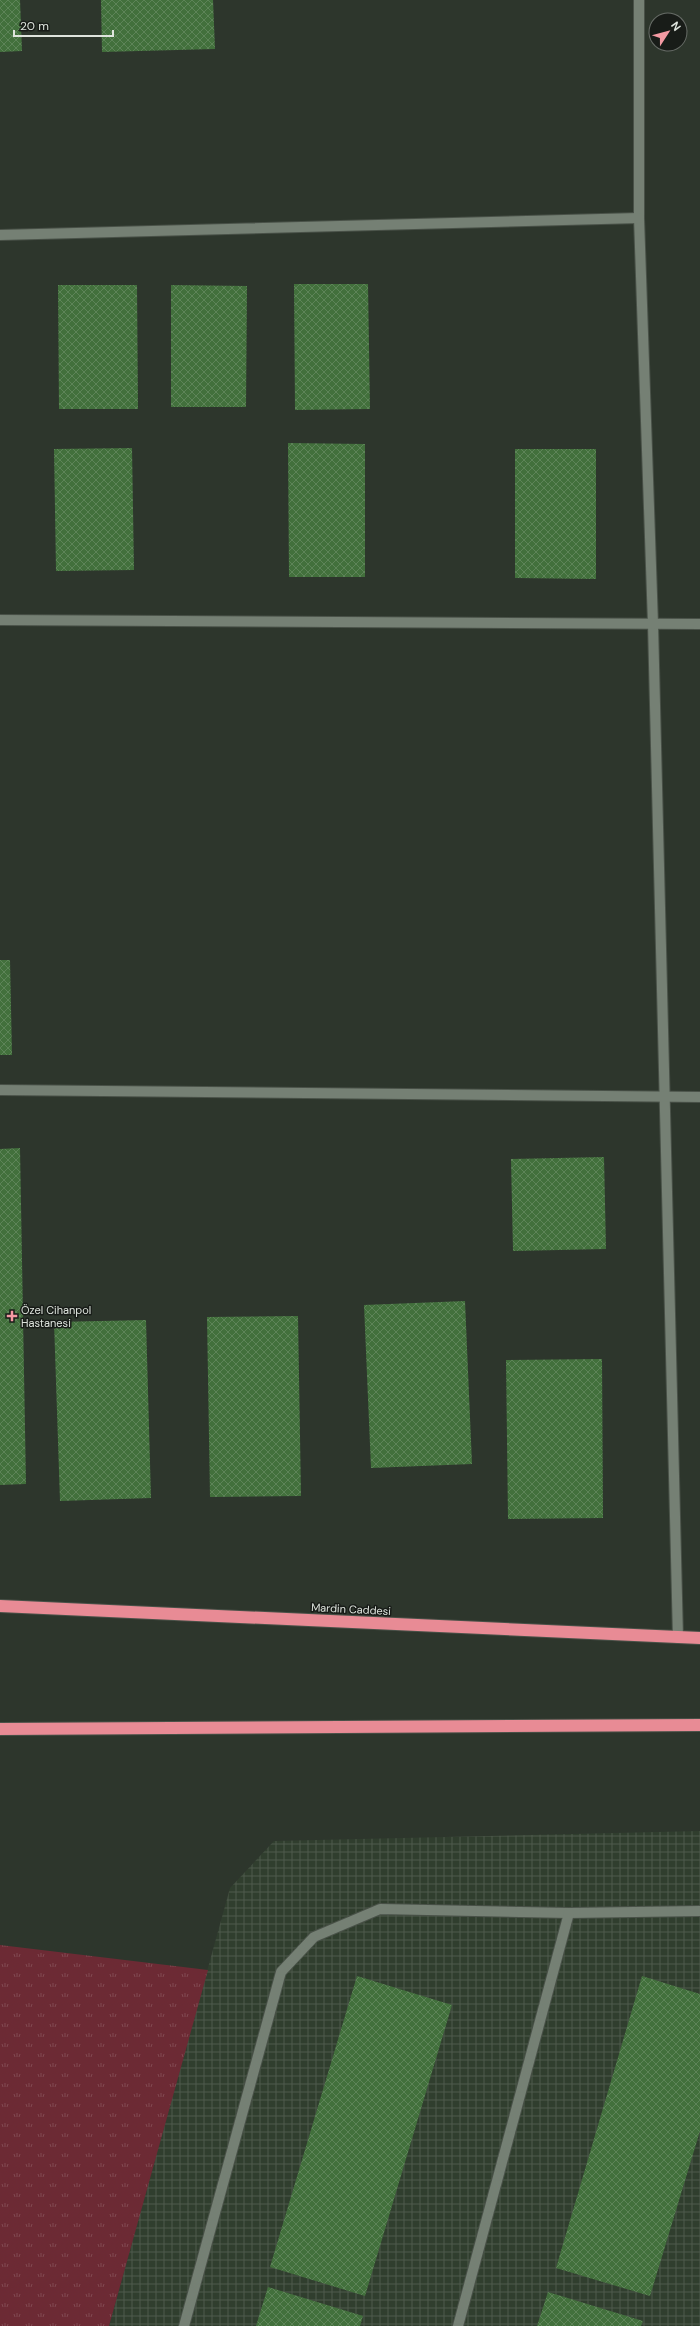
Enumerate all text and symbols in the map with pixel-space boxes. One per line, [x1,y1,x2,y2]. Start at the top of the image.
scale bar [14,12,113,38]
north arrow [648,12,688,52]
text: 20 m [20,18,49,34]
text: N [668,19,684,33]
place label: Özel Cihanpol Hastanesi [21,1303,91,1330]
marker: Özel Cihanpol Hastanesi [6,1310,18,1322]
street label: Mardin Caddesi [311,1600,391,1618]

